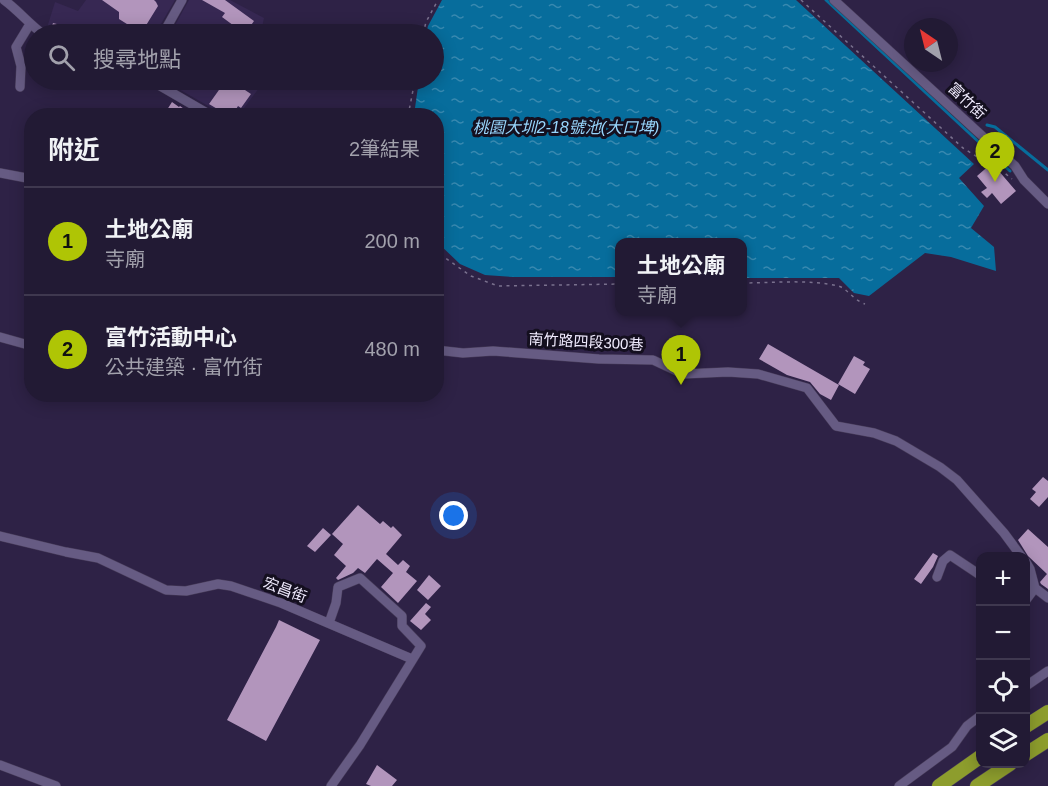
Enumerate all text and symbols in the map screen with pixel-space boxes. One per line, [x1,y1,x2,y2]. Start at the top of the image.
north arrow [904,18,958,72]
search box [24,24,444,90]
icon: search [45,41,78,74]
text: 搜尋地點 [93,47,181,72]
street label: 富竹街 [945,79,990,122]
water label: 桃園大圳2-18號池(大口埤) [473,119,659,136]
pin: 2 [976,132,1014,182]
text: 附近 [48,135,100,165]
text: 2筆結果 [349,138,420,160]
text: 土地公廟 [105,217,193,242]
text: 1 [62,230,73,252]
text: 200 m [364,230,420,252]
popup [615,238,747,316]
text: 寺廟 [105,248,145,270]
text: 土地公廟 [637,253,725,278]
text: 寺廟 [637,284,677,306]
text: 富竹活動中心 [105,325,237,350]
street label: 南竹路四段300巷 [528,330,644,353]
pin: 1 [662,336,700,385]
text: 2 [62,338,73,360]
text: 480 m [364,338,420,360]
text: 公共建築 · 富竹街 [105,356,263,378]
your location [439,501,468,530]
map controls [976,552,1030,768]
button: + [976,552,1030,606]
street label: 宏昌街 [261,574,309,606]
button: − [976,606,1030,660]
button: locate [976,660,1030,714]
button: layers [976,714,1030,768]

